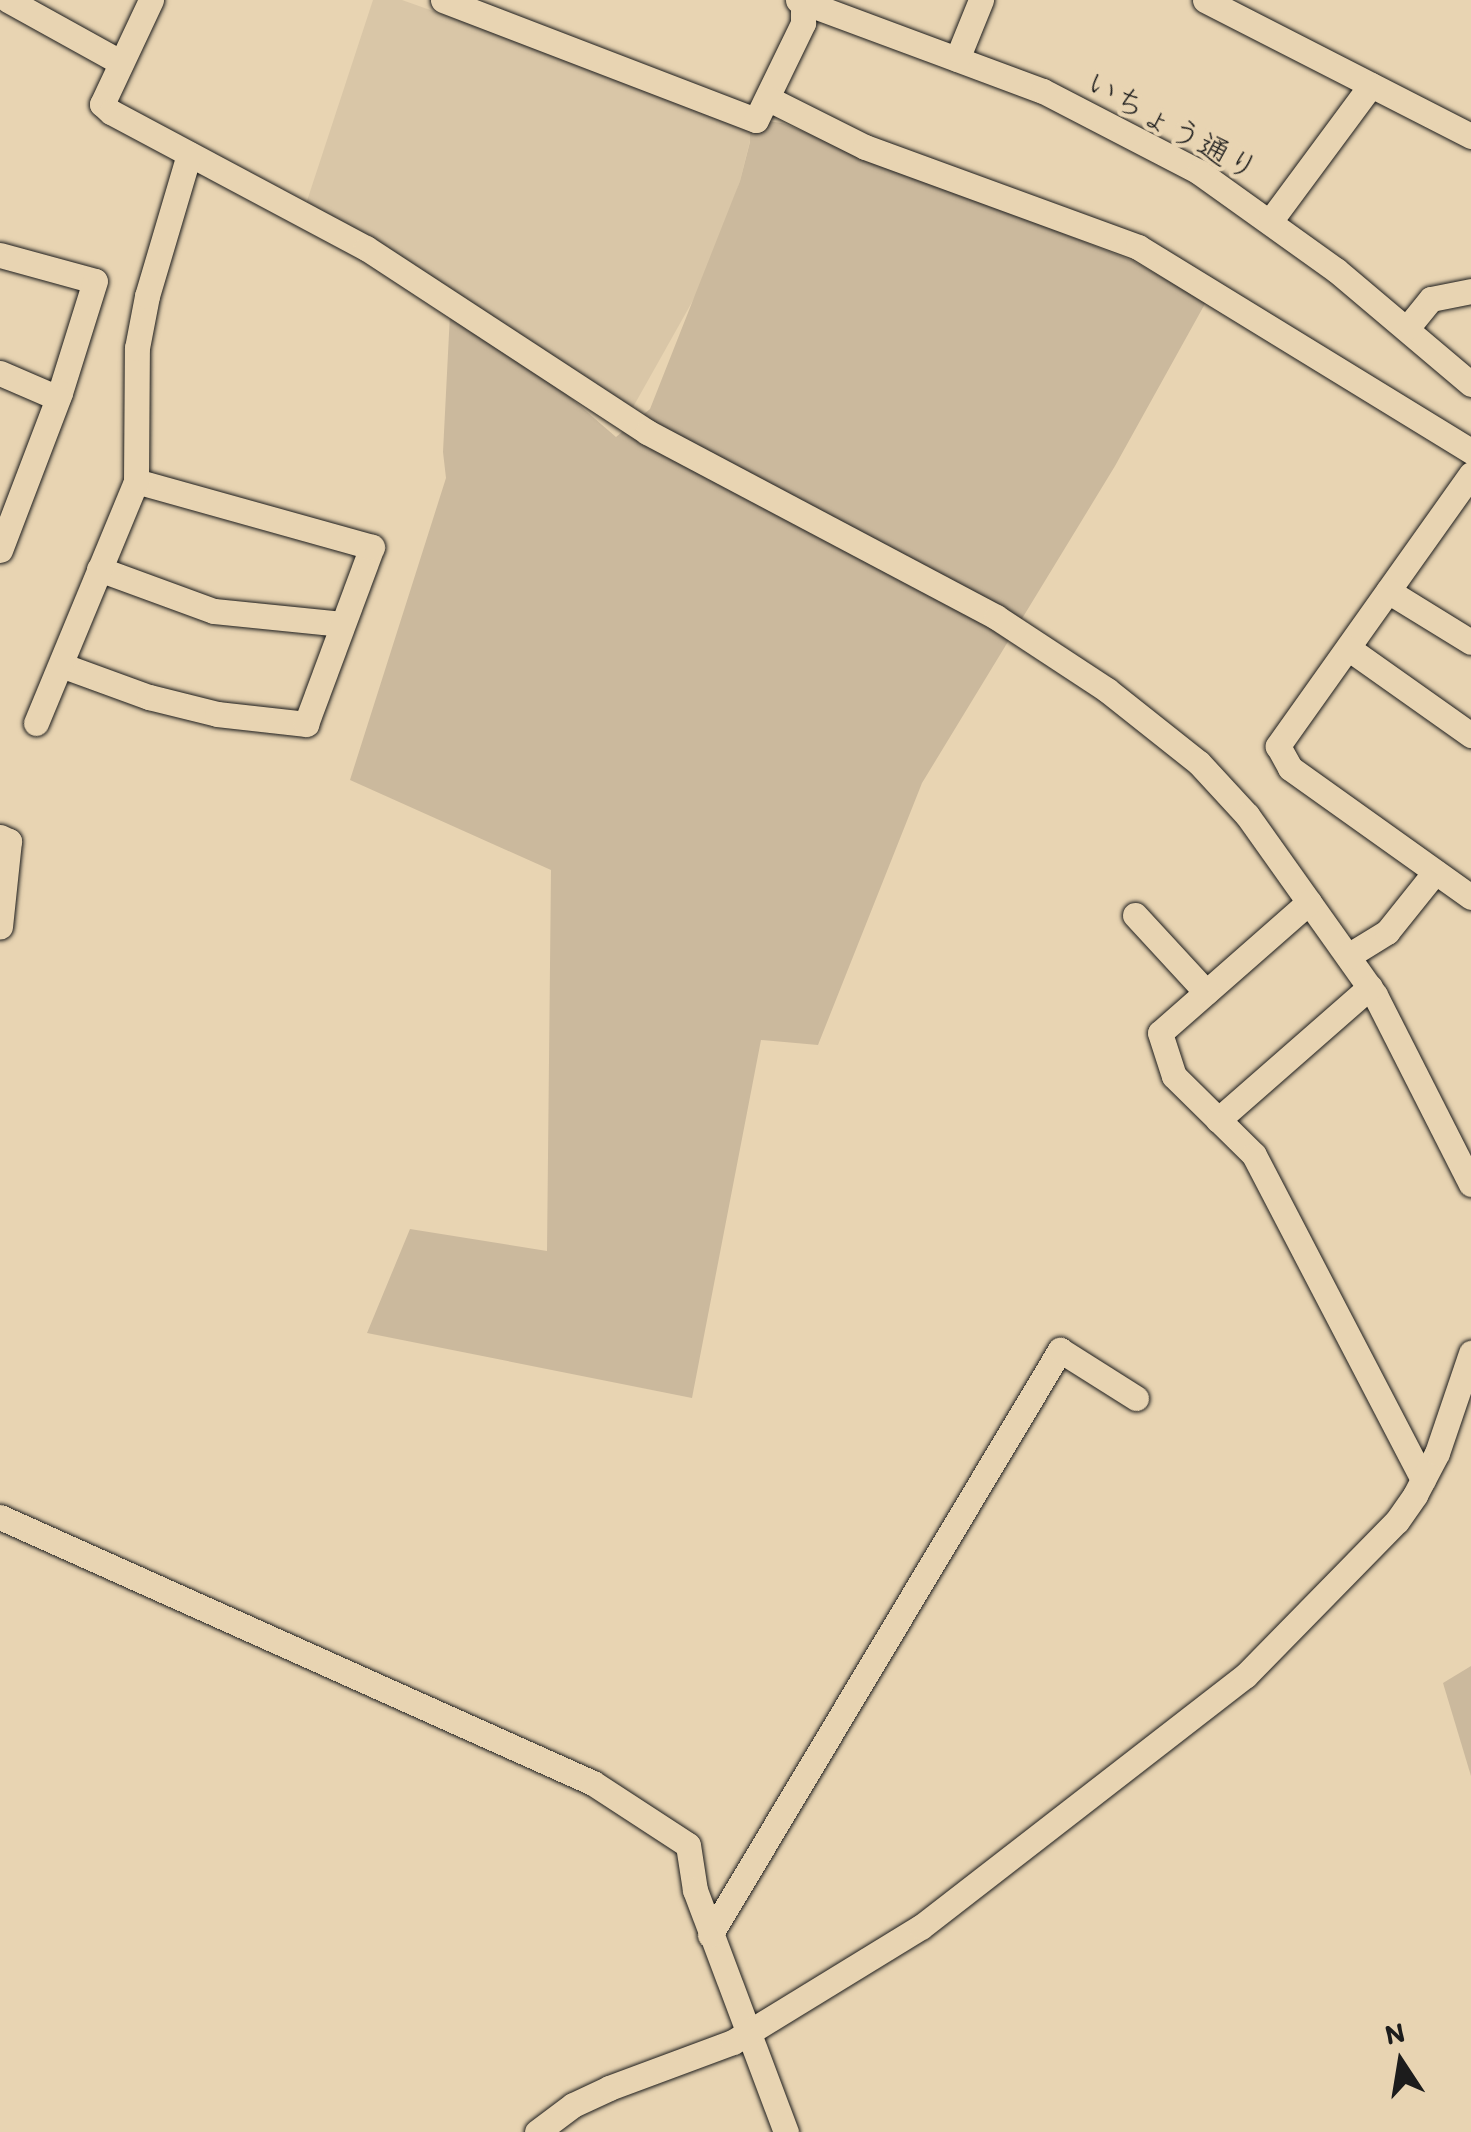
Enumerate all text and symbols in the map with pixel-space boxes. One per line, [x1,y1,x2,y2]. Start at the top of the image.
street label: いちょう通り [1079,63,1265,189]
north arrow [1351,2012,1451,2112]
text: N [1382,2014,1408,2051]

